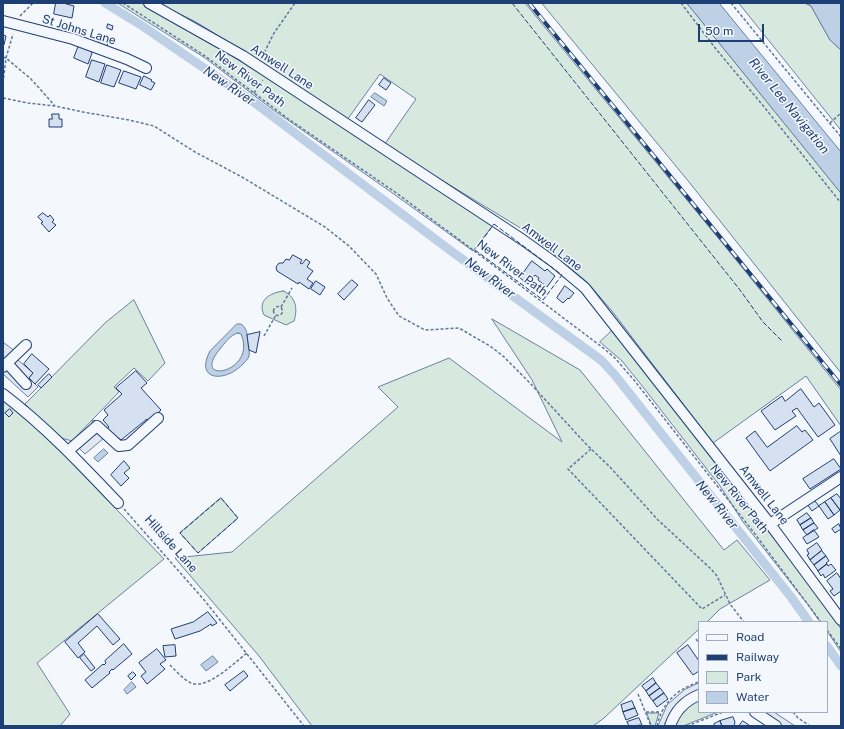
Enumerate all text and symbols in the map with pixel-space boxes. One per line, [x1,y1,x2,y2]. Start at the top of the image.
street label: St Johns Lane [40,12,118,48]
scale bar [700,16,766,42]
text: 50 m [705,24,733,38]
street label: Amwell Lane [248,41,316,93]
street label: New River Path [212,48,288,110]
water label: River Lee Navigation [745,55,833,157]
water label: New River [200,63,258,109]
street label: Amwell Lane [519,220,585,274]
street label: New River Path [474,237,550,299]
water label: New River [462,254,518,302]
street label: New River Path [707,462,771,536]
street label: Amwell Lane [736,462,792,528]
water label: New River [692,477,742,533]
street label: Hillside Lane [142,512,200,576]
legend [698,621,828,713]
text: Road [736,630,764,644]
text: Railway [736,650,779,664]
text: Park [736,670,762,684]
text: Water [736,690,769,704]

